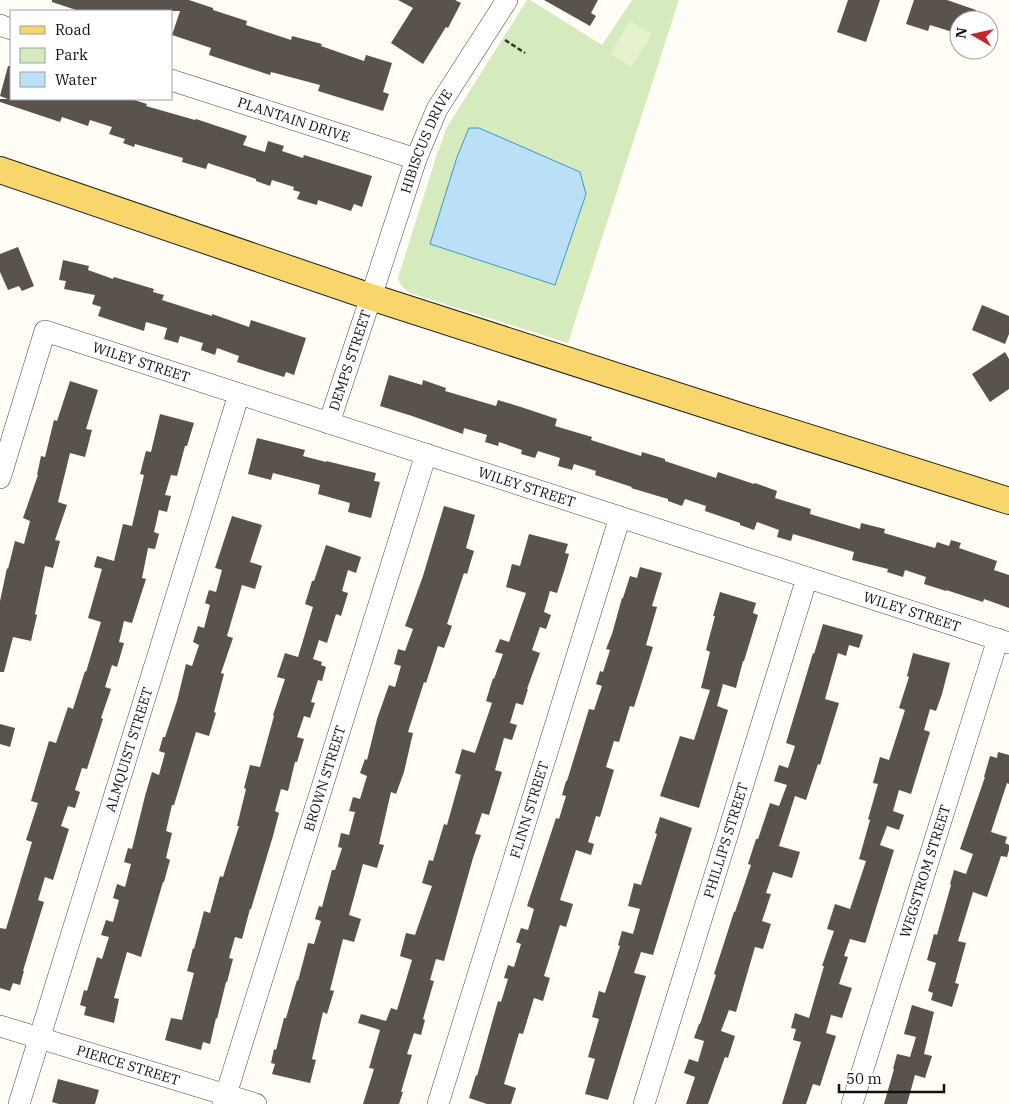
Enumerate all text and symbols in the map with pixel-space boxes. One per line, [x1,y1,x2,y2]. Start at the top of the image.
legend [10,10,172,100]
north arrow [949,10,999,60]
text: Road [55,20,91,39]
text: N [951,26,971,40]
text: Park [55,45,88,64]
text: Water [55,70,97,89]
street label: HIBISCUS DRIVE [396,86,456,196]
street label: PLANTAIN DRIVE [235,93,352,146]
street label: DEMPS STREET [325,308,375,413]
street label: WILEY STREET [90,338,192,386]
street label: WILEY STREET [476,463,578,511]
street label: WILEY STREET [861,587,963,636]
street label: ALMQUIST STREET [101,685,157,814]
street label: BROWN STREET [300,723,350,834]
street label: FLINN STREET [506,759,553,861]
street label: PHILLIPS STREET [699,780,752,900]
street label: WEGSTROM STREET [896,802,954,940]
street label: PIERCE STREET [74,1041,182,1089]
scale bar [839,1062,944,1094]
text: 50 m [846,1069,882,1088]

